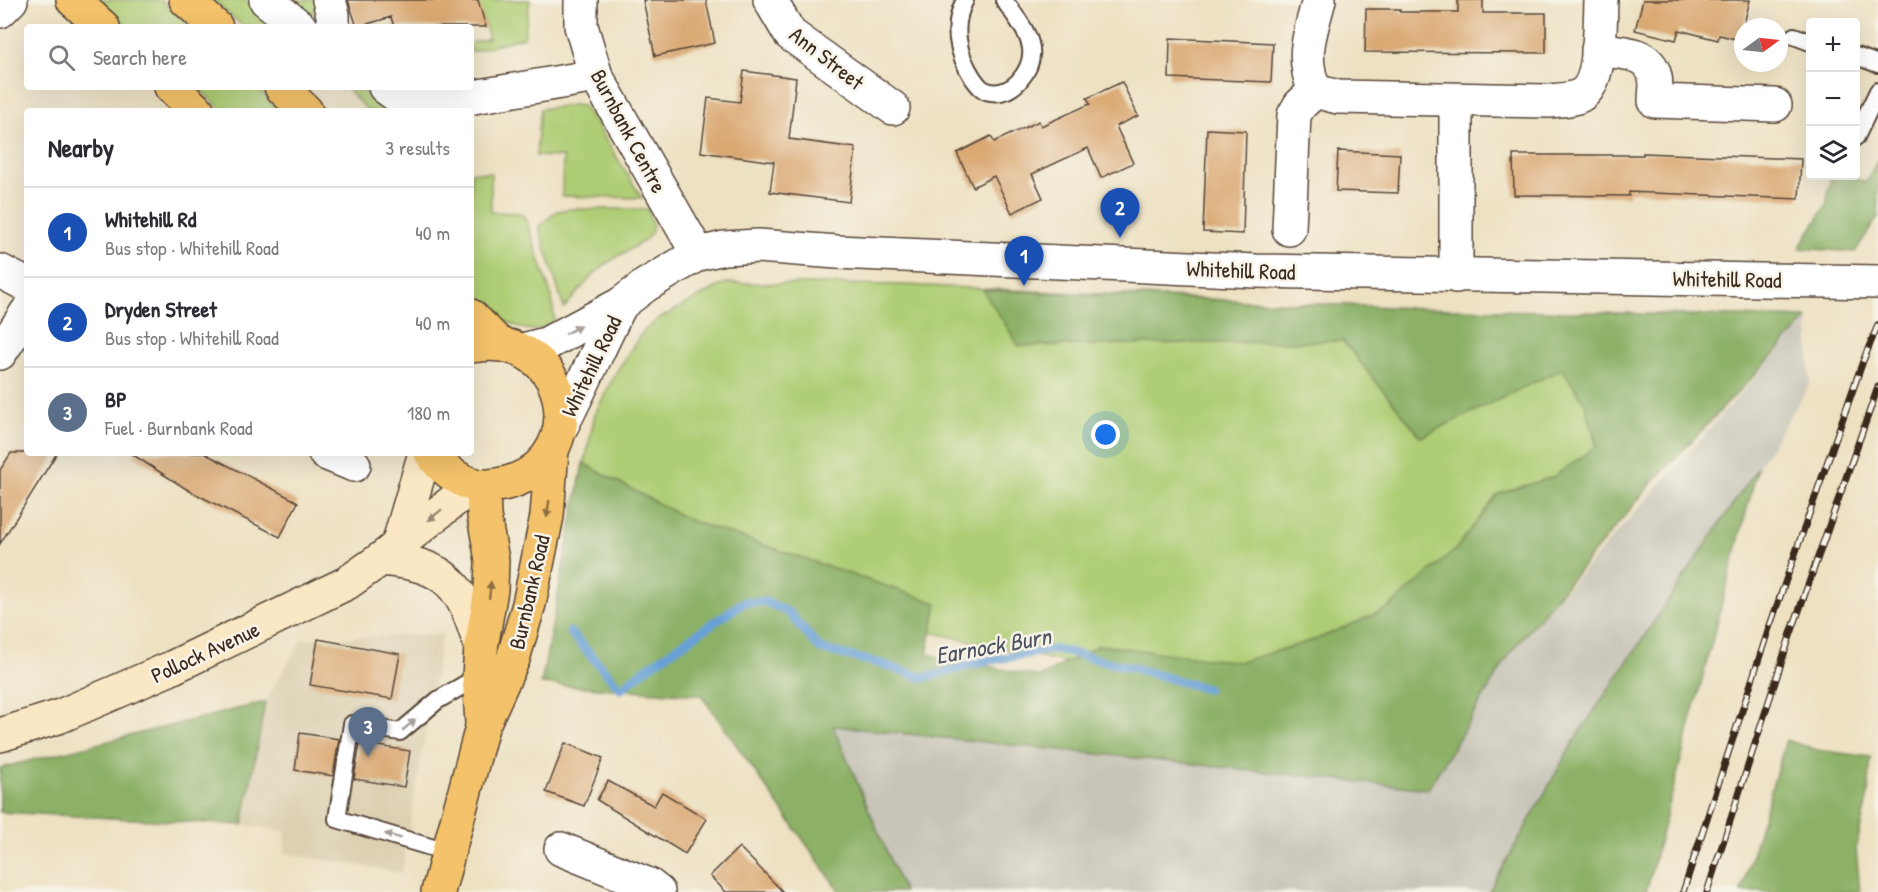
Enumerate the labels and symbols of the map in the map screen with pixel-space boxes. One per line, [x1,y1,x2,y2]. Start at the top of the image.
north arrow [1734,18,1788,72]
street label: Ann Street [784,19,871,97]
street label: Burnbank Centre [584,64,674,198]
pin: 2 [1100,188,1140,238]
pin: 1 [1004,236,1044,286]
street label: Whitehill Road [1186,253,1296,287]
street label: Whitehill Road [1672,263,1782,295]
street label: Whitehill Road [554,310,629,421]
one-way arrow [565,325,582,335]
your location [1091,420,1120,449]
one-way arrow [543,499,552,518]
one-way arrow [428,508,443,521]
street label: Burnbank Road [501,532,557,652]
one-way arrow [485,580,495,599]
street label: Pollock Avenue [146,614,264,690]
water label: Earnock Burn [933,619,1055,671]
pin: 3 [348,708,388,757]
one-way arrow [401,718,417,731]
one-way arrow [384,831,402,840]

